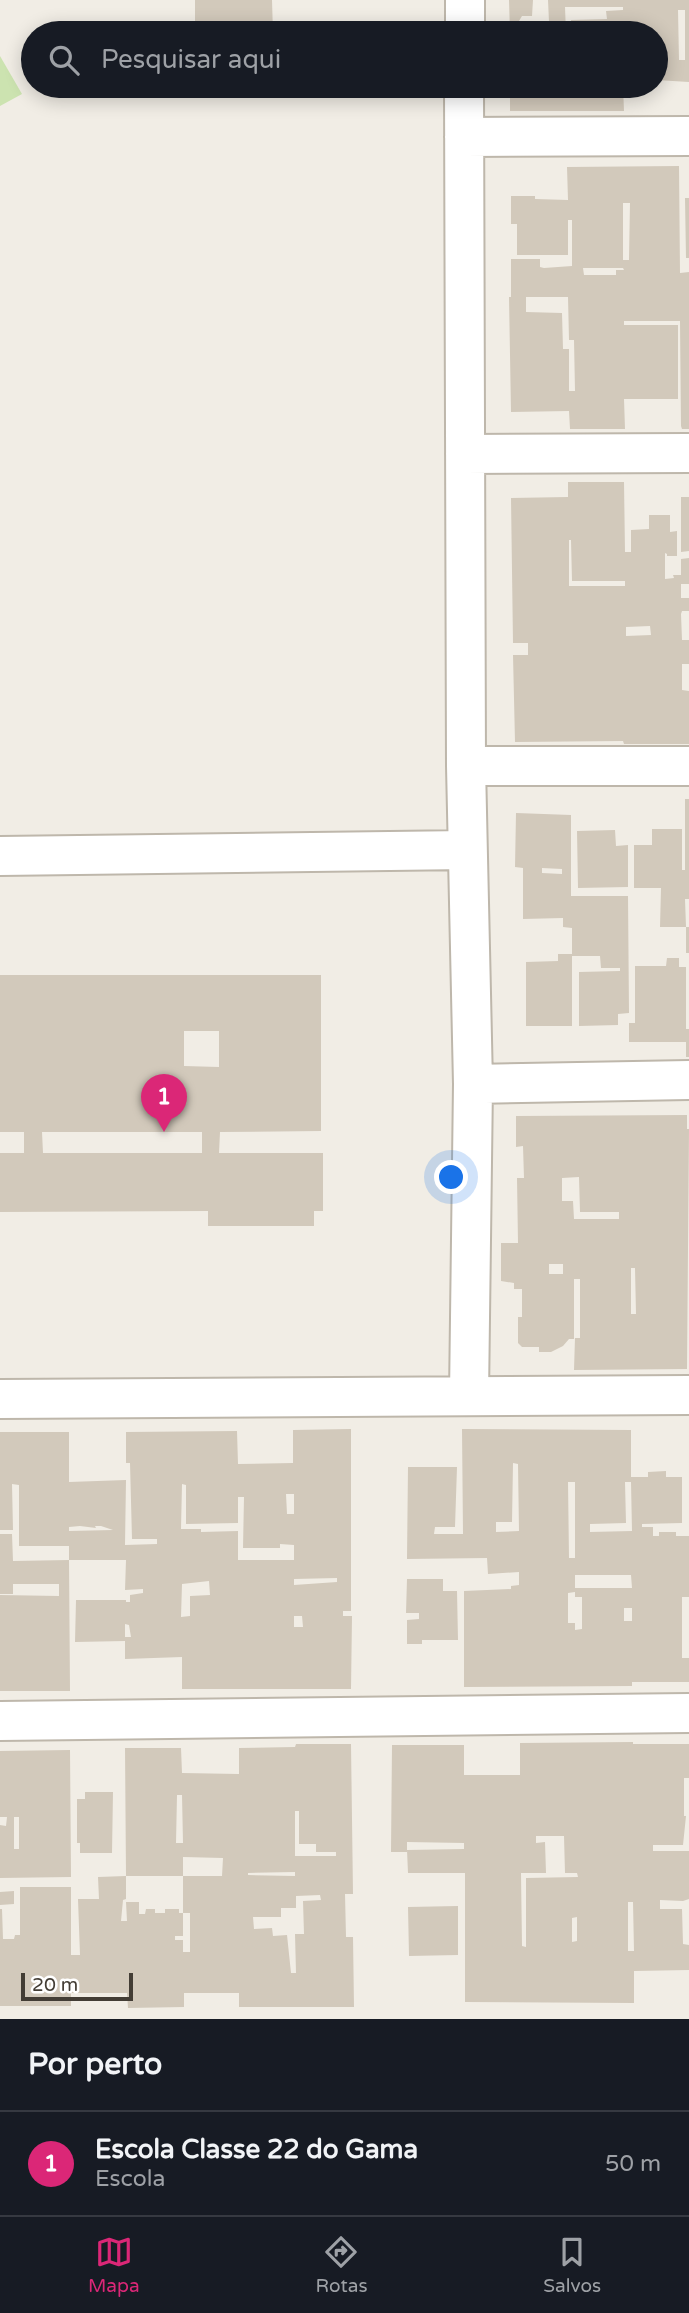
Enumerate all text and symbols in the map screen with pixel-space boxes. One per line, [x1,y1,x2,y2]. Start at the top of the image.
search box [21,21,668,98]
icon: search [45,41,83,79]
text: Pesquisar aqui [101,44,281,75]
pin: 1 [141,1074,187,1132]
your location [434,1160,468,1194]
scale bar [21,1970,133,2002]
text: 20 m [32,1974,78,1996]
text: Por perto [28,2046,162,2083]
text: Escola Classe 22 do Gama [95,2134,418,2165]
text: 1 [44,2150,58,2178]
text: 50 m [605,2150,661,2178]
text: Escola [95,2165,165,2193]
tab: Mapa [88,2233,140,2297]
tab: Rotas [315,2233,368,2297]
tab: Salvos [543,2233,601,2297]

